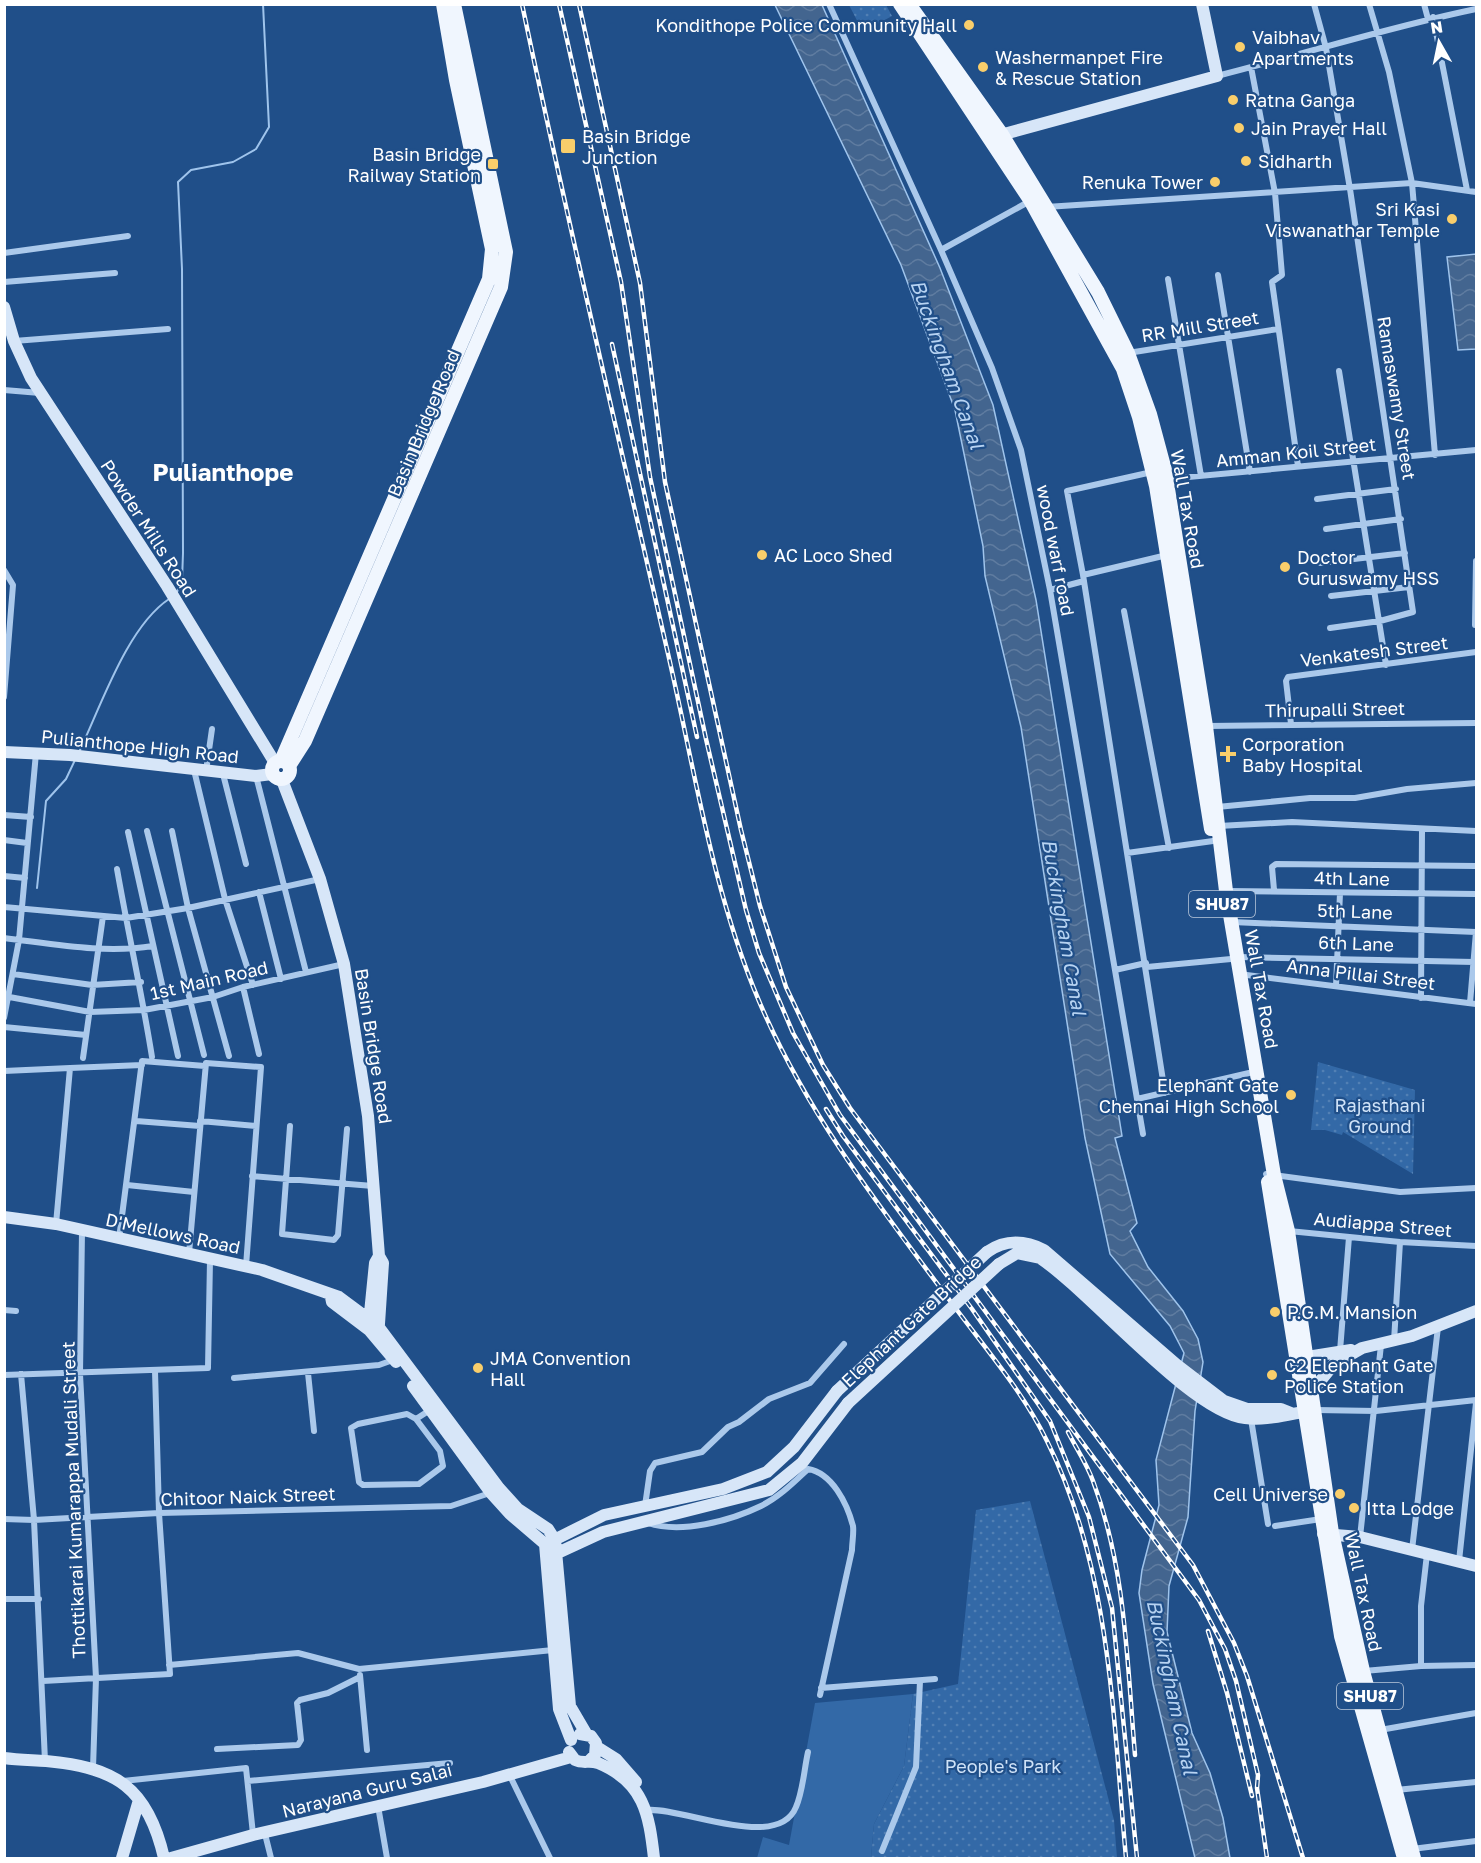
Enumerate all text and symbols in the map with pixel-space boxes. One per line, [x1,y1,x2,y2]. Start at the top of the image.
north arrow [1409,12,1469,72]
place label: Kondithope Police Community Hall [655,14,957,36]
text: N [1429,16,1444,38]
marker: Kondithope Police Community Hall [962,18,976,32]
place label: Vaibhav Apartments [1252,26,1354,69]
marker: Vaibhav Apartments [1233,40,1247,54]
place label: Washermanpet Fire & Rescue Station [995,46,1163,89]
marker: Washermanpet Fire & Rescue Station [976,60,990,74]
place label: Ratna Ganga [1245,89,1355,111]
marker: Ratna Ganga [1226,93,1240,107]
place label: Jain Prayer Hall [1251,117,1387,139]
marker: Jain Prayer Hall [1232,121,1246,135]
place label: Basin Bridge Junction [582,125,691,168]
marker: Basin Bridge Junction [559,137,577,155]
place label: Basin Bridge Railway Station [348,143,481,186]
place label: Sidharth [1258,150,1332,172]
marker: Sidharth [1239,154,1253,168]
marker: Basin Bridge Railway Station [486,157,500,171]
place label: Renuka Tower [1082,171,1203,193]
marker: Renuka Tower [1208,175,1222,189]
place label: Sri Kasi Viswanathar Temple [1265,198,1440,241]
marker: Sri Kasi Viswanathar Temple [1445,212,1459,226]
water label: Buckingham Canal [905,276,990,453]
street label: RR Mill Street [1140,306,1260,346]
street label: Ramaswamy Street [1373,314,1421,482]
street label: Basin Bridge Road [382,346,464,500]
street label: Amman Koil Street [1215,433,1377,471]
street label: Wall Tax Road [1167,448,1209,570]
street label: Powder Mills Road [96,455,202,601]
district label: Pulianthope [153,457,293,486]
street label: wood warf road [1032,482,1080,618]
place label: AC Loco Shed [774,544,893,566]
place label: Doctor Guruswamy HSS [1297,546,1439,589]
marker: AC Loco Shed [755,548,769,562]
marker: Doctor Guruswamy HSS [1278,560,1292,574]
street label: Venkatesh Street [1299,631,1449,671]
street label: Thirupalli Street [1265,697,1405,721]
street label: Pulianthope High Road [40,725,240,767]
place label: Corporation Baby Hospital [1242,733,1363,776]
marker: Corporation Baby Hospital [1219,745,1237,763]
water label: Buckingham Canal [1037,837,1092,1018]
street label: 4th Lane [1314,866,1390,890]
road number: SHU87 [1189,891,1255,917]
street label: 5th Lane [1317,899,1393,923]
street label: Wall Tax Road [1241,928,1283,1050]
street label: 6th Lane [1318,931,1394,955]
street label: Anna Pillai Street [1285,954,1437,994]
street label: 1st Main Road [148,956,270,1004]
street label: Basin Bridge Road [351,967,397,1125]
place label: Elephant Gate Chennai High School [1099,1074,1279,1117]
marker: Elephant Gate Chennai High School [1284,1088,1298,1102]
park label: Rajasthani Ground [1334,1094,1426,1137]
street label: Audiappa Street [1313,1207,1453,1241]
street label: D'Mellows Road [104,1208,242,1258]
street label: Elephant Gate Bridge [837,1250,985,1392]
place label: P.G.M. Mansion [1287,1301,1417,1323]
marker: P.G.M. Mansion [1268,1305,1282,1319]
street label: Thottikarai Kumarappa Mudali Street [56,1341,90,1659]
place label: JMA Convention Hall [490,1347,631,1390]
place label: C2 Elephant Gate Police Station [1284,1354,1433,1397]
marker: JMA Convention Hall [471,1361,485,1375]
marker: C2 Elephant Gate Police Station [1265,1368,1279,1382]
street label: Chitoor Naick Street [160,1482,336,1510]
place label: Cell Universe [1213,1483,1328,1505]
marker: Cell Universe [1333,1487,1347,1501]
place label: Itta Lodge [1366,1497,1454,1519]
marker: Itta Lodge [1347,1501,1361,1515]
street label: Wall Tax Road [1341,1531,1387,1653]
water label: Buckingham Canal [1142,1597,1203,1778]
road number: SHU87 [1337,1683,1403,1709]
park label: People's Park [945,1755,1061,1777]
street label: Narayana Guru Salai [280,1758,454,1822]

